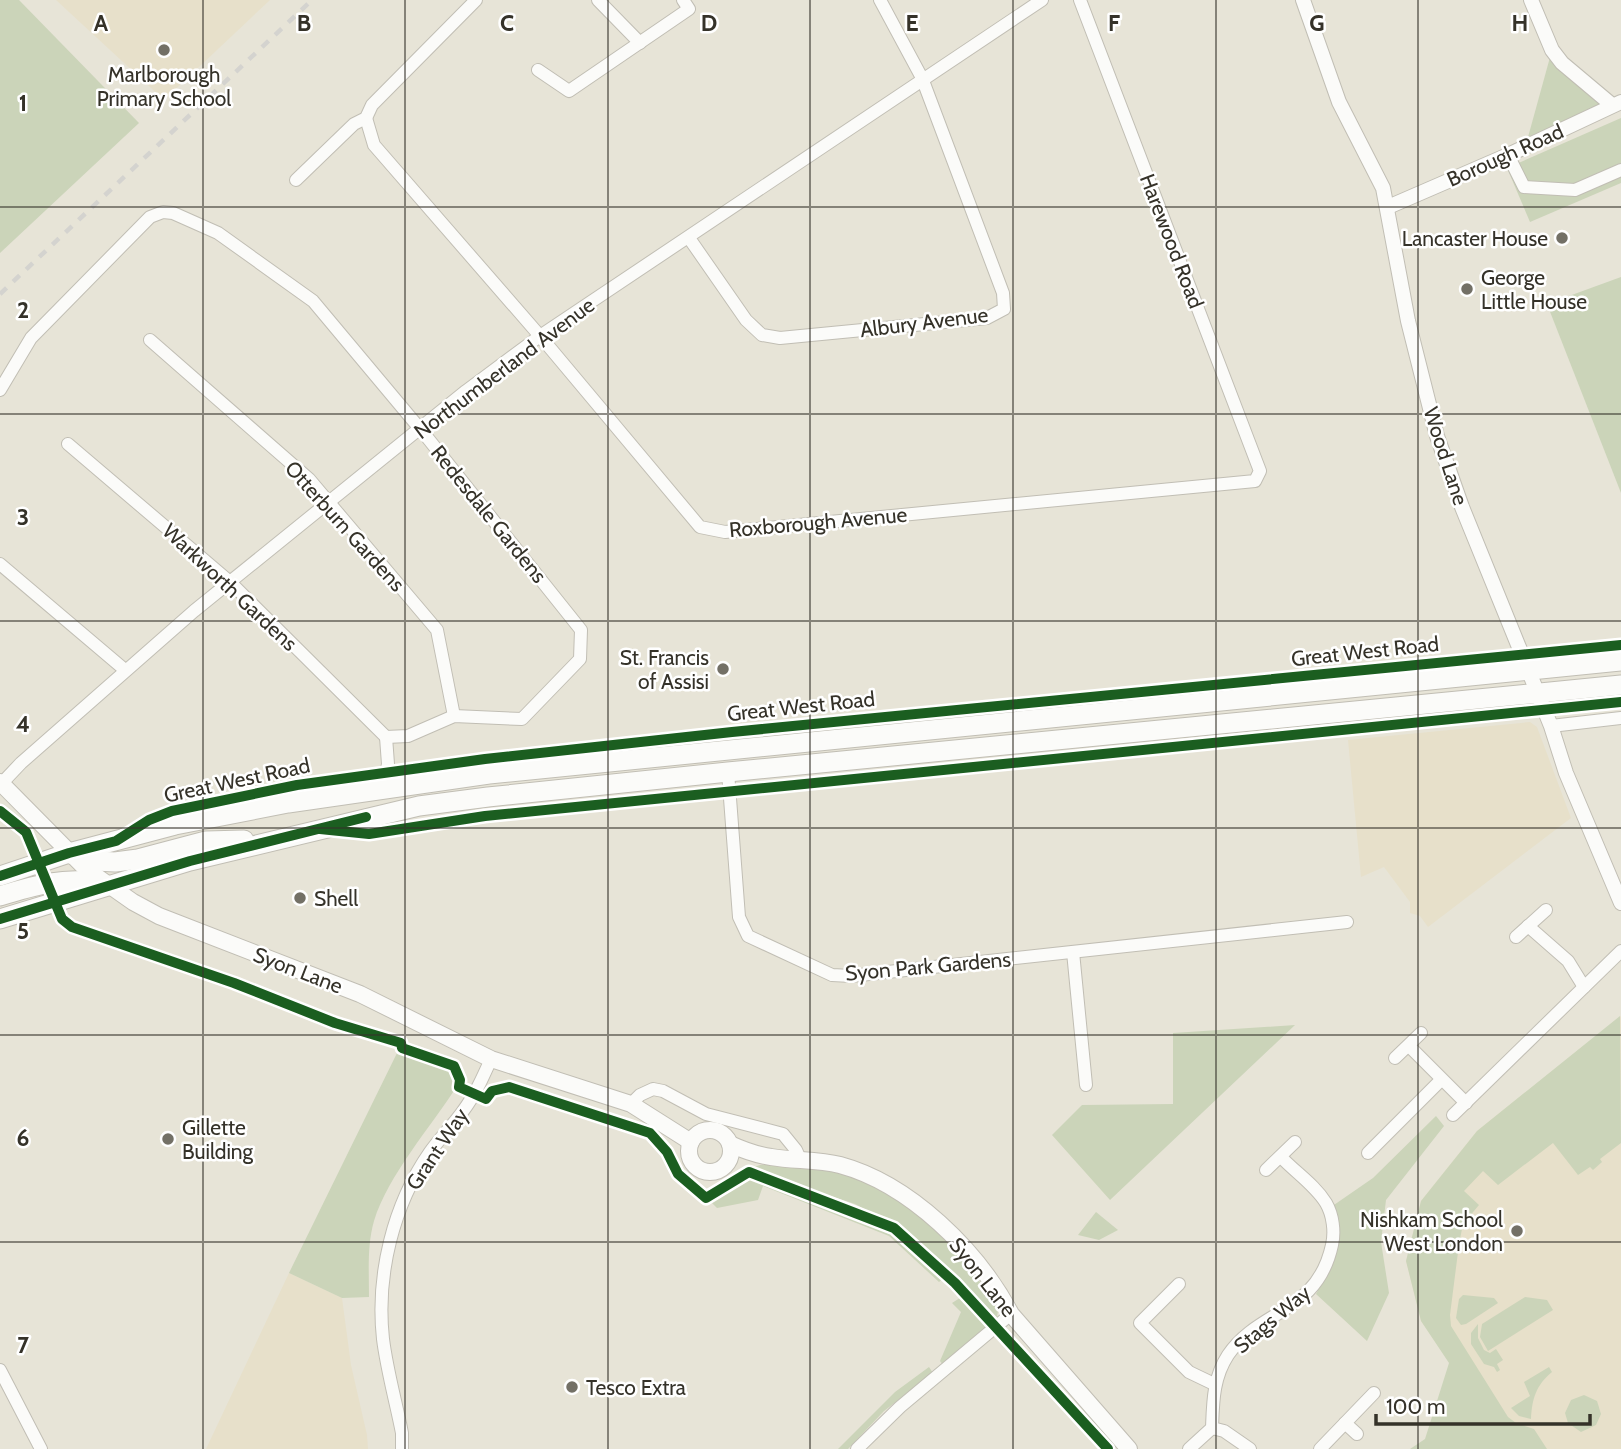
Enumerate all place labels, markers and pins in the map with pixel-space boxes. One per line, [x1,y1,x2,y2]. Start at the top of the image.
marker: Marlborough Primary School [156,42,172,58]
place label: Marlborough Primary School [97,62,231,111]
place label: Lancaster House [1402,226,1548,251]
marker: Lancaster House [1554,230,1570,246]
place label: George Little House [1481,265,1587,314]
marker: George Little House [1459,281,1475,297]
place label: St. Francis of Assisi [620,645,709,694]
marker: St. Francis of Assisi [715,661,731,677]
place label: Shell [314,886,358,911]
marker: Shell [292,890,308,906]
place label: Gillette Building [182,1115,254,1164]
marker: Gillette Building [160,1131,176,1147]
place label: Nishkam School West London [1360,1207,1503,1256]
marker: Nishkam School West London [1509,1223,1525,1239]
place label: Tesco Extra [586,1375,686,1400]
marker: Tesco Extra [564,1379,580,1395]

